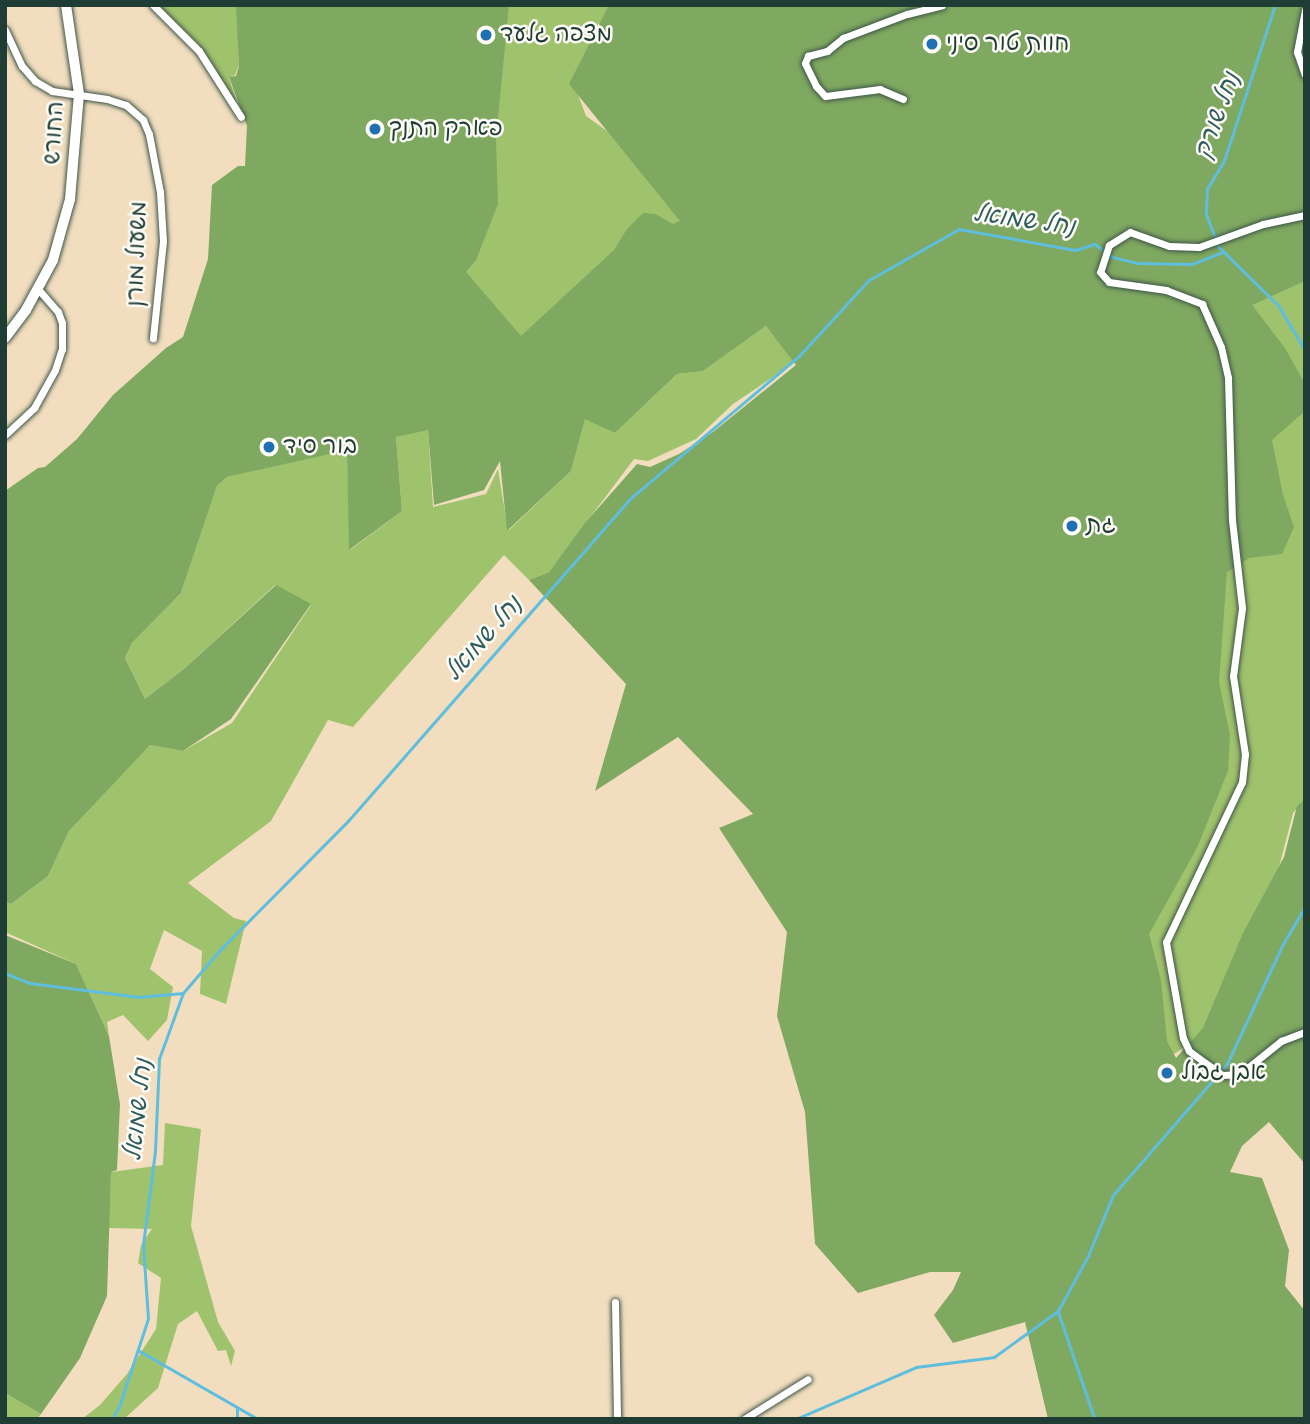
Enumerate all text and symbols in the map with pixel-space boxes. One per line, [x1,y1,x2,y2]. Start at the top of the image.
place label: מצפה גלעד [500,21,612,49]
marker: מצפה גלעד [478,27,494,43]
place label: חוות טור סיני [946,30,1069,58]
marker: חוות טור סיני [924,36,940,52]
water label: נחל שורק [1189,69,1247,163]
street label: החורש [40,101,70,165]
place label: פארק התנך [389,115,503,143]
marker: פארק התנך [367,121,383,137]
water label: נחל שמואל [971,200,1077,242]
street label: משעול מורן [122,201,154,307]
place label: בור סיד [283,433,357,461]
marker: בור סיד [261,439,277,455]
place label: גת [1086,512,1116,540]
marker: גת [1064,518,1080,534]
water label: נחל שמואל [440,591,528,687]
water label: נחל שמואל [119,1058,159,1162]
place label: אבן גבול [1181,1059,1266,1087]
marker: אבן גבול [1159,1065,1175,1081]

